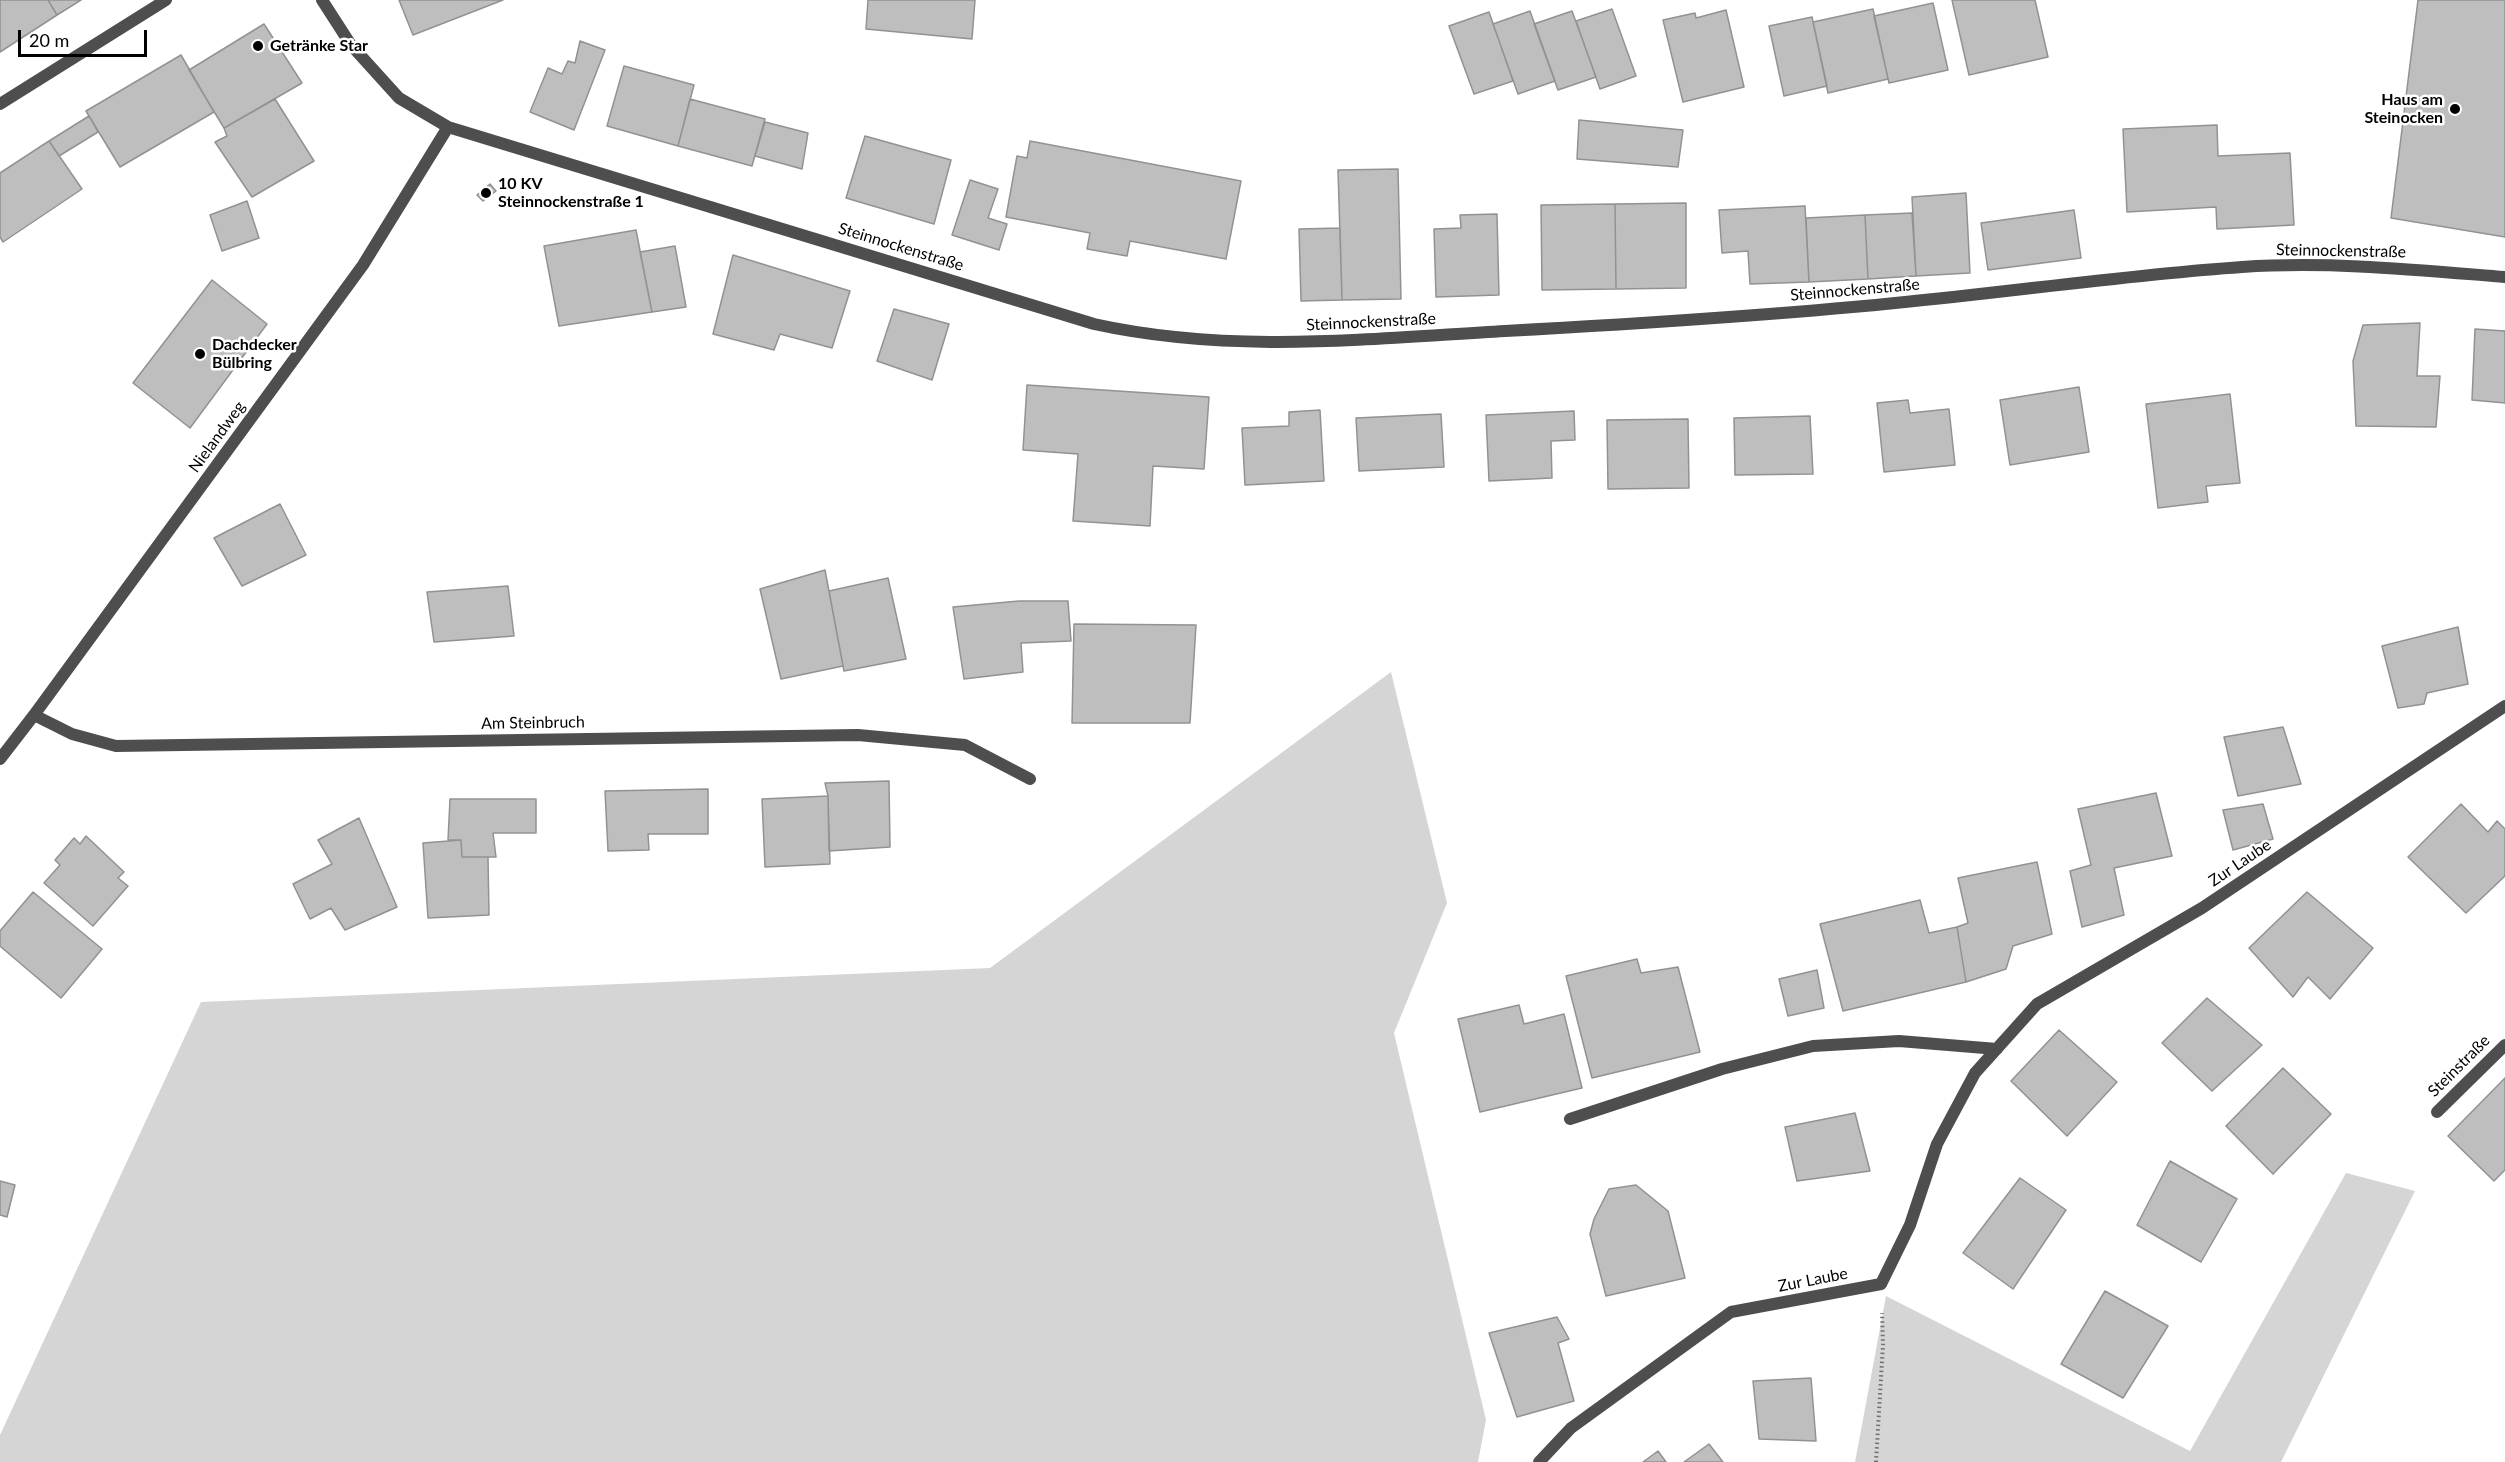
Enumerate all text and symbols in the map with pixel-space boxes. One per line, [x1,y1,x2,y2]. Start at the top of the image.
scale bar [21,18,150,56]
text: 20 m [29,29,69,51]
place label: Getränke Star [270,36,368,56]
marker: Getränke Star [251,39,265,53]
place label: Haus am Steinocken [2364,90,2443,128]
marker: Haus am Steinocken [2448,102,2462,116]
place label: 10 KV Steinnockenstraße 1 [498,174,644,212]
marker: 10 KV Steinnockenstraße 1 [479,186,493,200]
street label: Steinnockenstraße [836,219,966,275]
street label: Steinnockenstraße [2276,240,2406,262]
street label: Steinnockenstraße [1789,275,1921,305]
street label: Steinnockenstraße [1306,309,1436,335]
place label: Dachdecker Bülbring [212,335,297,373]
marker: Dachdecker Bülbring [193,347,207,361]
street label: Nielandweg [185,398,249,476]
street label: Am Steinbruch [481,712,585,734]
street label: Zur Laube [2205,835,2275,891]
street label: Steinstraße [2424,1031,2494,1101]
street label: Zur Laube [1777,1264,1849,1296]

